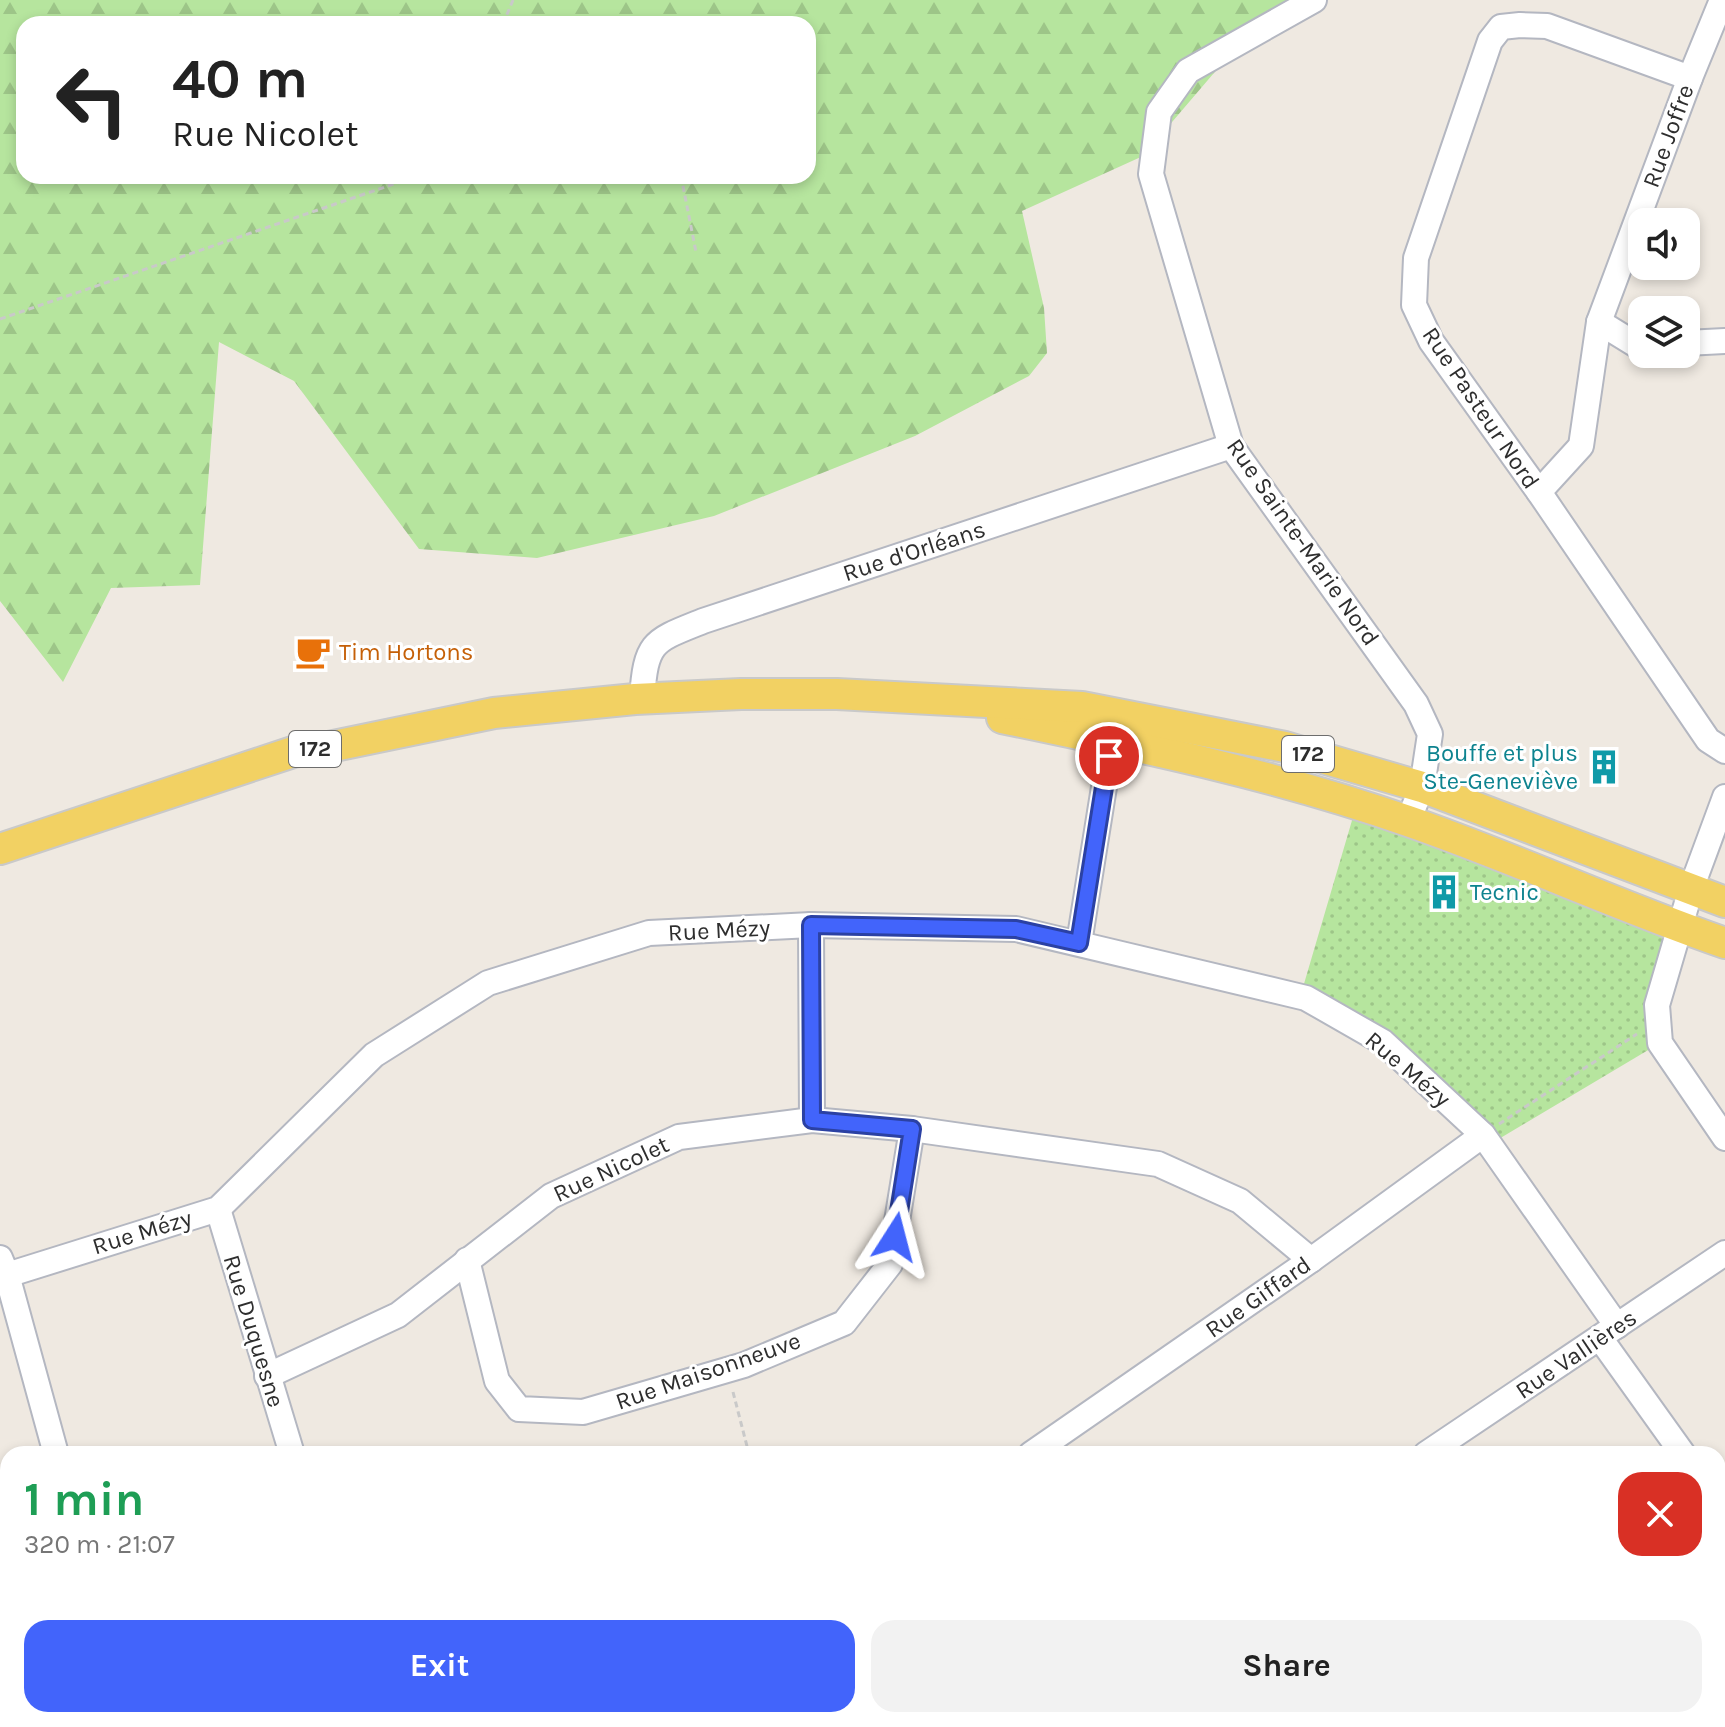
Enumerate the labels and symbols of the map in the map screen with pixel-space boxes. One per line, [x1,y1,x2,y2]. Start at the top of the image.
street label: Rue Joffre [1636,81,1700,191]
street label: Rue Pasteur Nord [1417,322,1545,494]
street label: Rue Sainte-Marie Nord [1221,433,1385,651]
street label: Rue d'Orléans [839,515,989,587]
cafe icon: Tim Hortons [294,633,332,671]
place label: Tim Hortons [339,638,473,666]
pin [1075,722,1143,790]
road number: 172 [289,731,341,767]
road number: 172 [1282,736,1334,772]
place label: Bouffe et plus Ste-Geneviève [1423,739,1578,795]
building icon: Bouffe et plus Ste-Geneviève [1585,748,1623,786]
building icon: Tecnic [1425,873,1463,911]
place label: Tecnic [1470,878,1539,906]
street label: Rue Mézy [667,913,771,947]
street label: Rue Mézy [1360,1025,1456,1113]
street label: Rue Nicolet [549,1130,673,1208]
position arrow [853,1195,937,1279]
street label: Rue Mézy [89,1204,195,1260]
street label: Rue Giffard [1200,1250,1316,1344]
street label: Rue Duquesne [218,1251,290,1411]
street label: Rue Vallières [1510,1303,1642,1405]
street label: Rue Maisonneuve [612,1326,804,1416]

